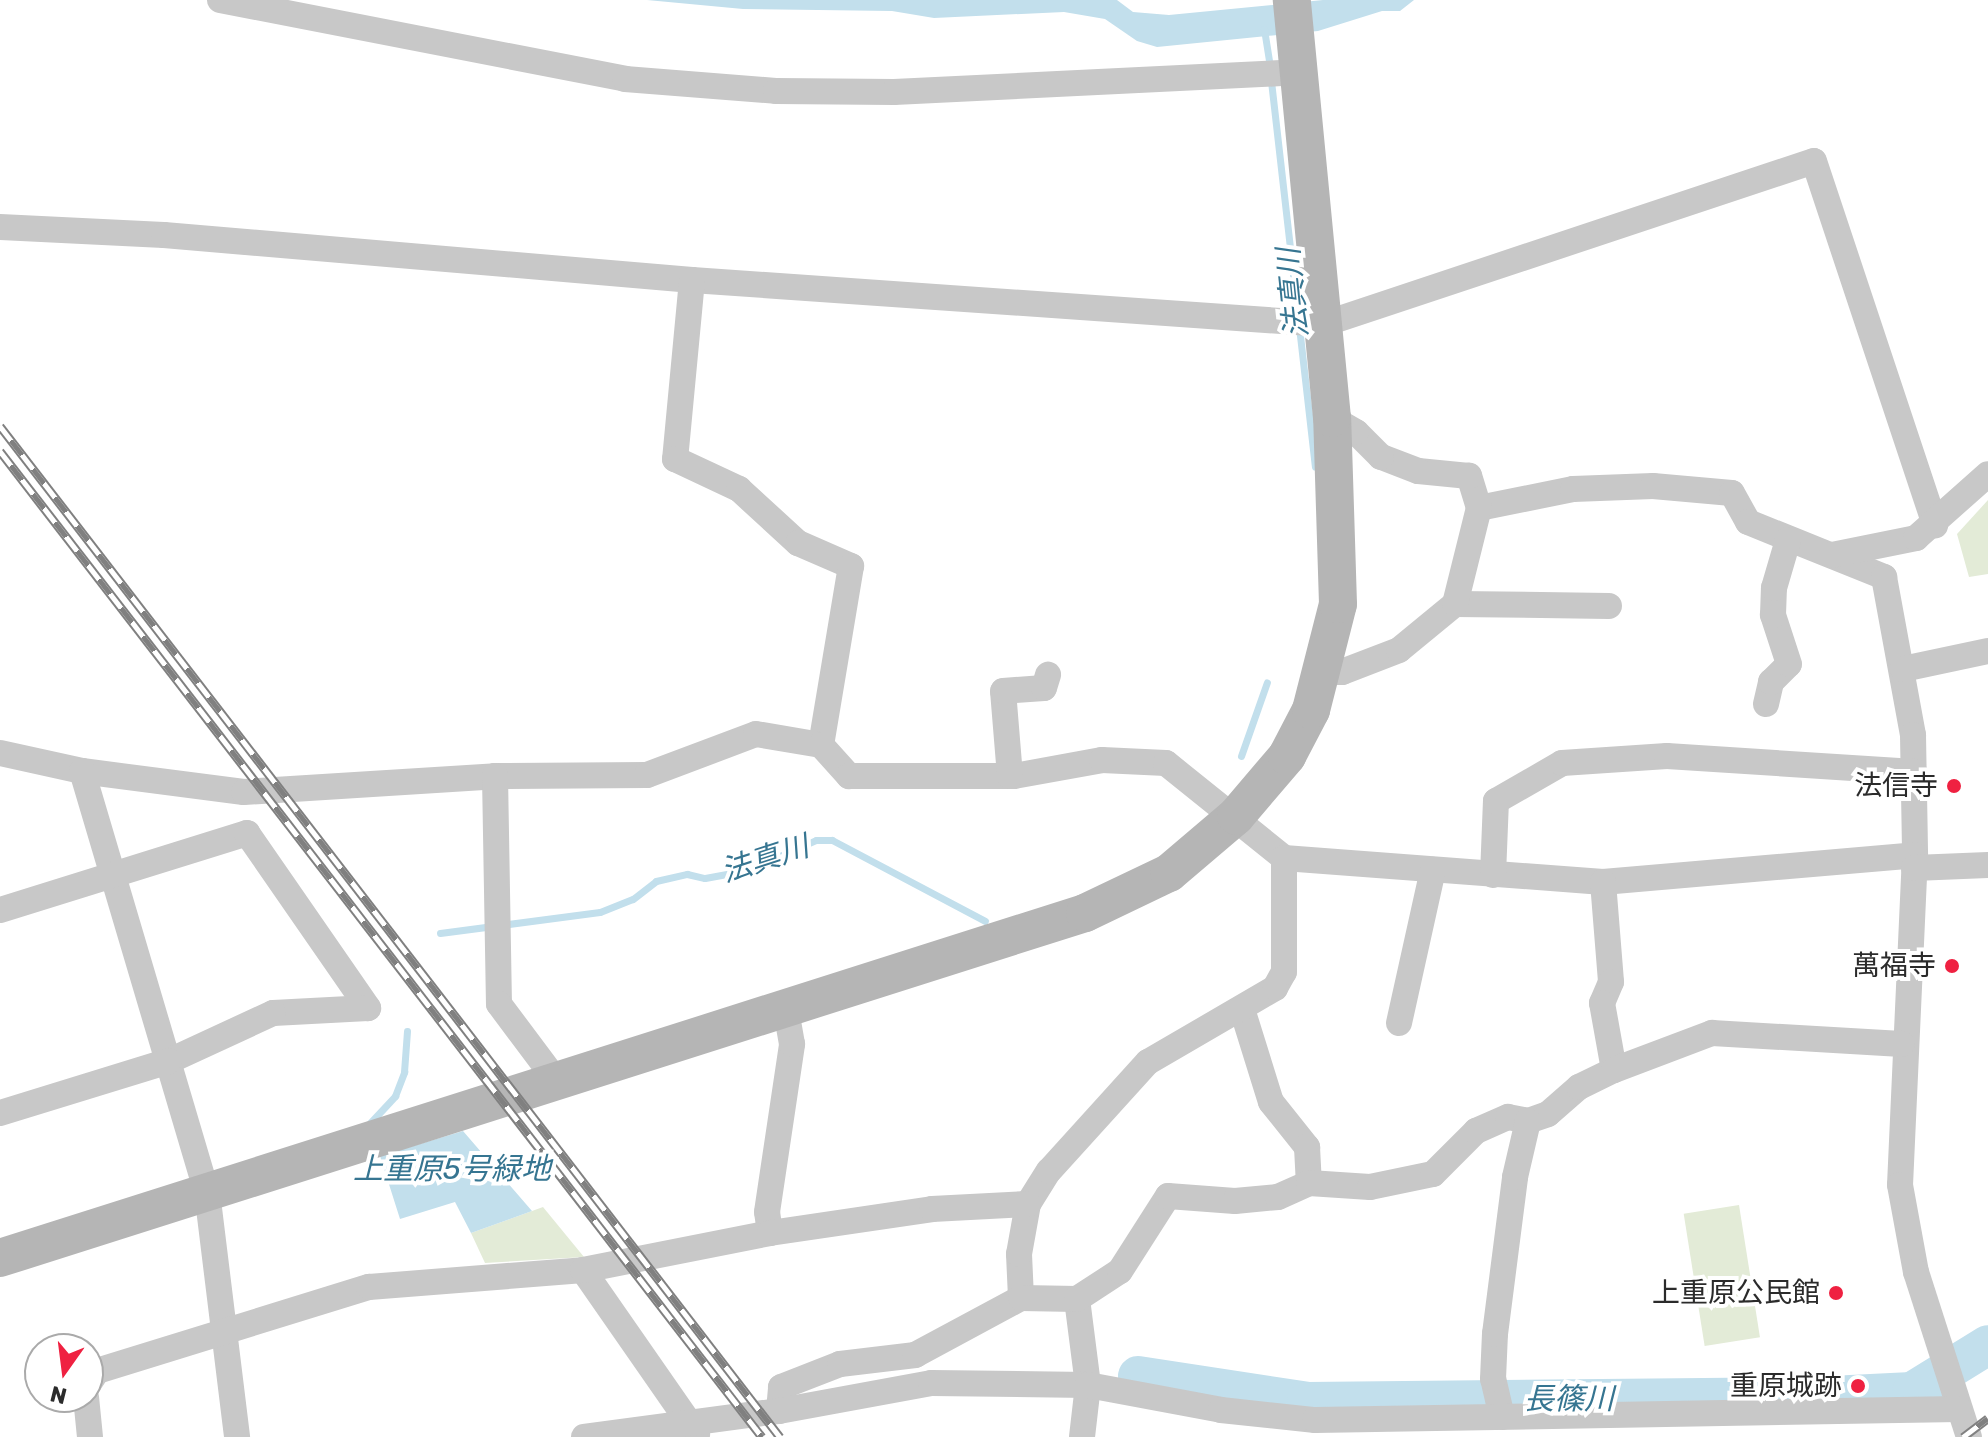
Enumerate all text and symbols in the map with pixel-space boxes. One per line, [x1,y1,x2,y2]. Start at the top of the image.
water label: 法真川 [1270,246,1316,340]
place label: 法信寺 [1854,769,1938,803]
marker: 法信寺 [1945,777,1963,795]
water label: 法真川 [717,828,813,890]
place label: 萬福寺 [1852,949,1936,983]
marker: 萬福寺 [1943,957,1961,975]
water label: 上重原5号緑地 [353,1151,551,1187]
place label: 上重原公民館 [1652,1276,1820,1310]
marker: 上重原公民館 [1827,1284,1845,1302]
north arrow [24,1333,104,1413]
place label: 重原城跡 [1730,1369,1842,1403]
marker: 重原城跡 [1849,1377,1867,1395]
text: N [48,1380,70,1410]
water label: 長篠川 [1524,1381,1614,1417]

